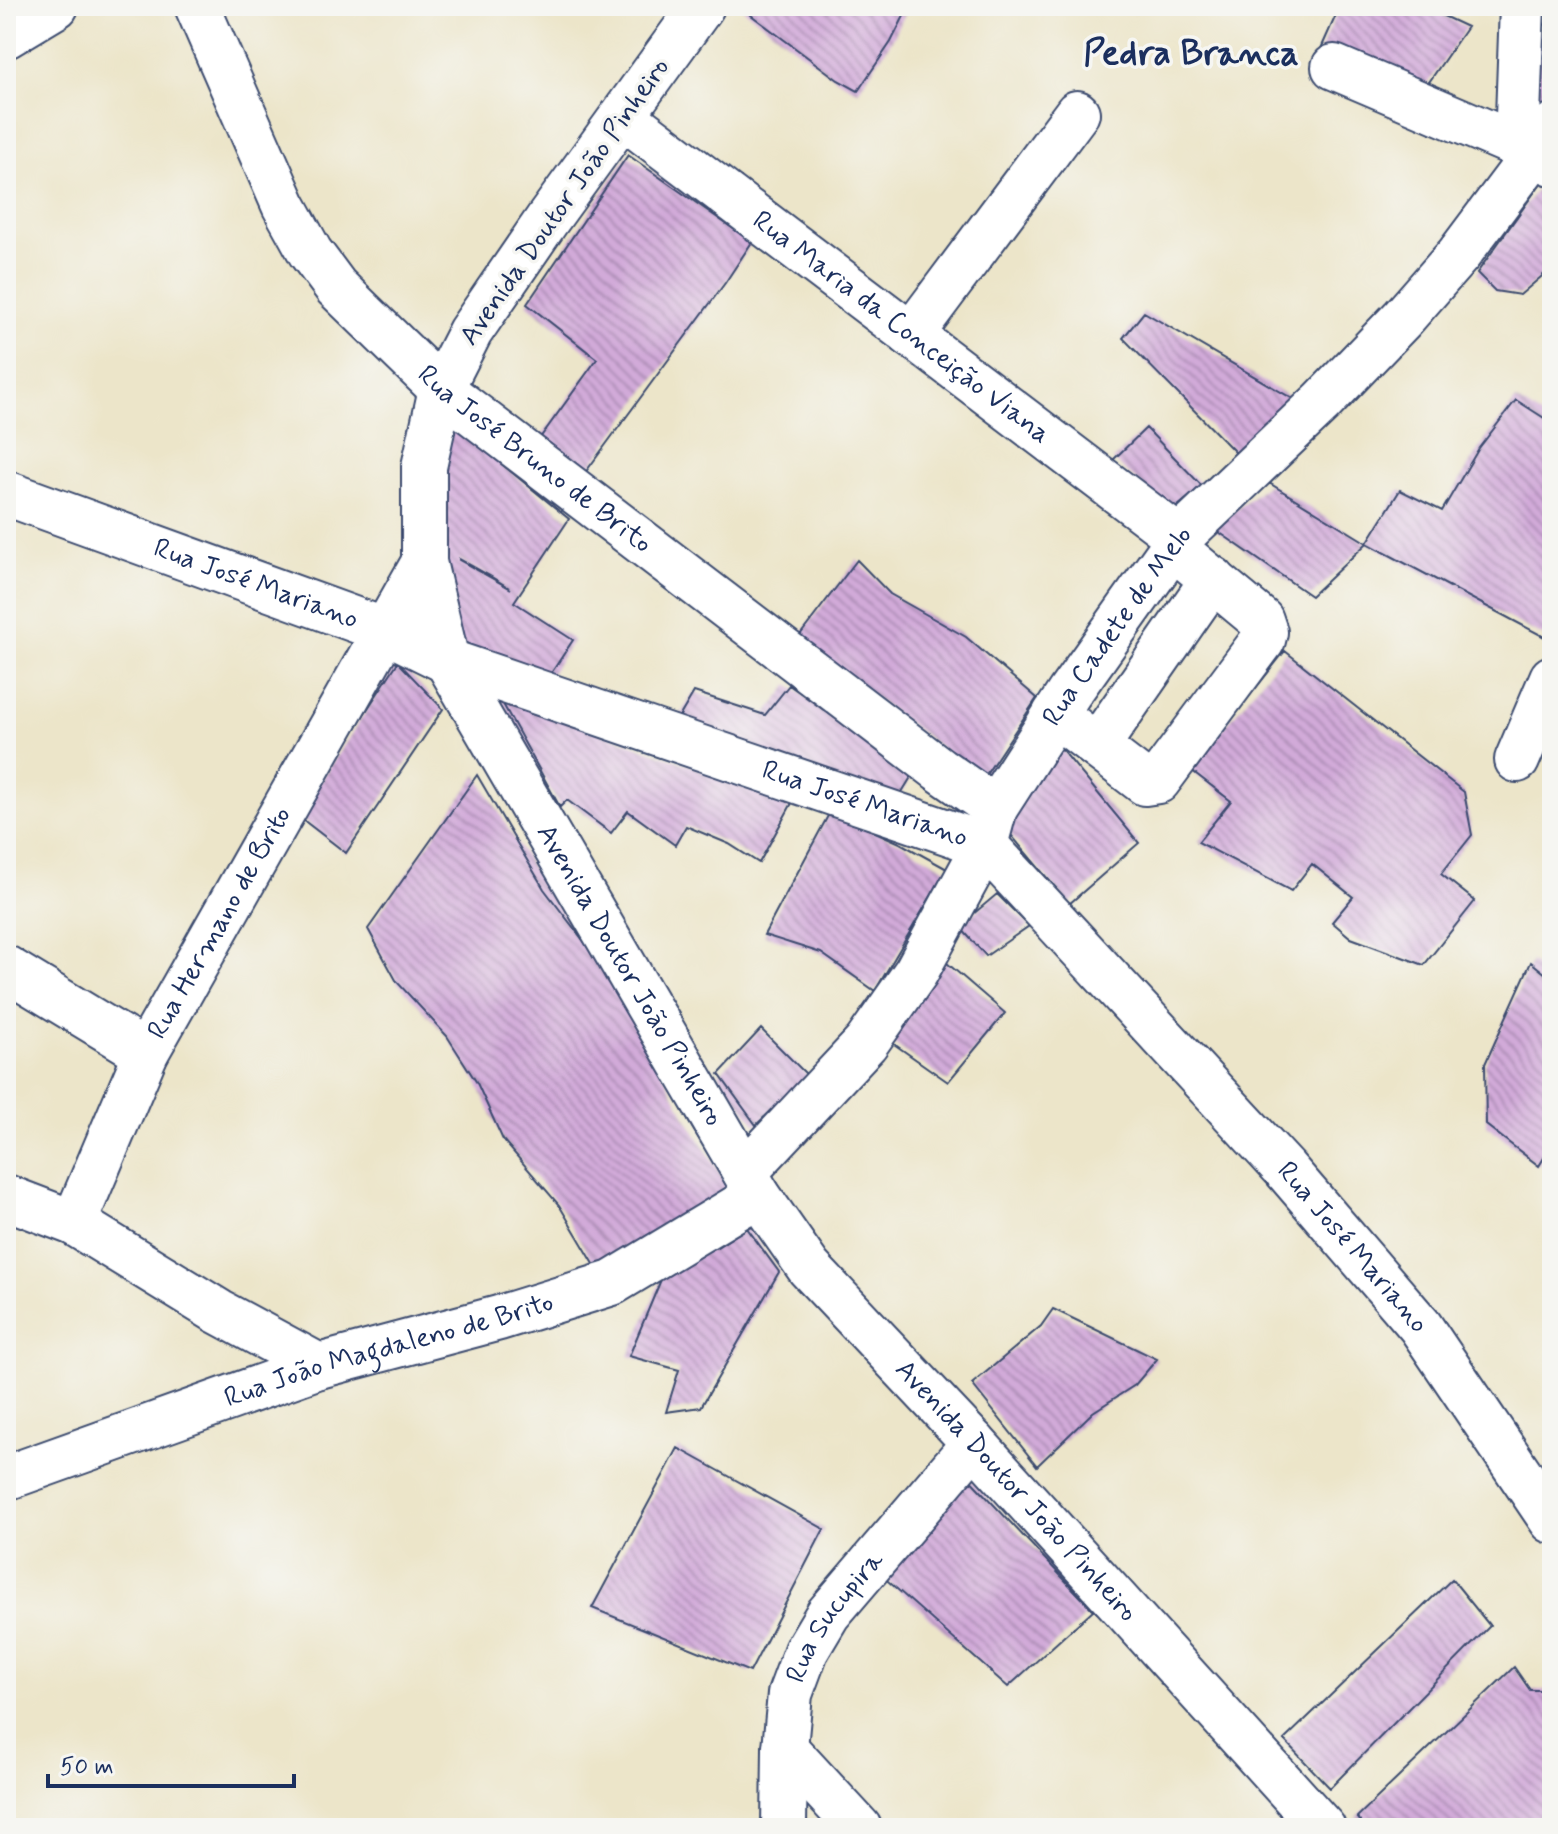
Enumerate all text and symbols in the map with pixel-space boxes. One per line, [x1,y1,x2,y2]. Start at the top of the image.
district label: Pedra Branca [1083,31,1299,78]
street label: Avenida Doutor João Pinheiro [451,51,679,353]
street label: Rua Maria da Conceição Viana [745,202,1058,452]
street label: Rua José Bruno de Brito [409,357,660,562]
street label: Rua Cadete de Melo [1034,517,1200,733]
street label: Rua José Mariano [149,530,364,638]
street label: Rua José Mariano [757,752,973,856]
street label: Rua Hermano de Brito [139,800,300,1046]
street label: Avenida Doutor João Pinheiro [527,817,732,1133]
street label: Rua José Mariano [1268,1154,1437,1341]
street label: Rua João Magdaleno de Brito [219,1284,558,1417]
street label: Avenida Doutor João Pinheiro [887,1352,1146,1630]
street label: Rua Sucupira [777,1543,892,1688]
scale bar [48,1738,294,1788]
text: 50 m [60,1752,114,1783]

